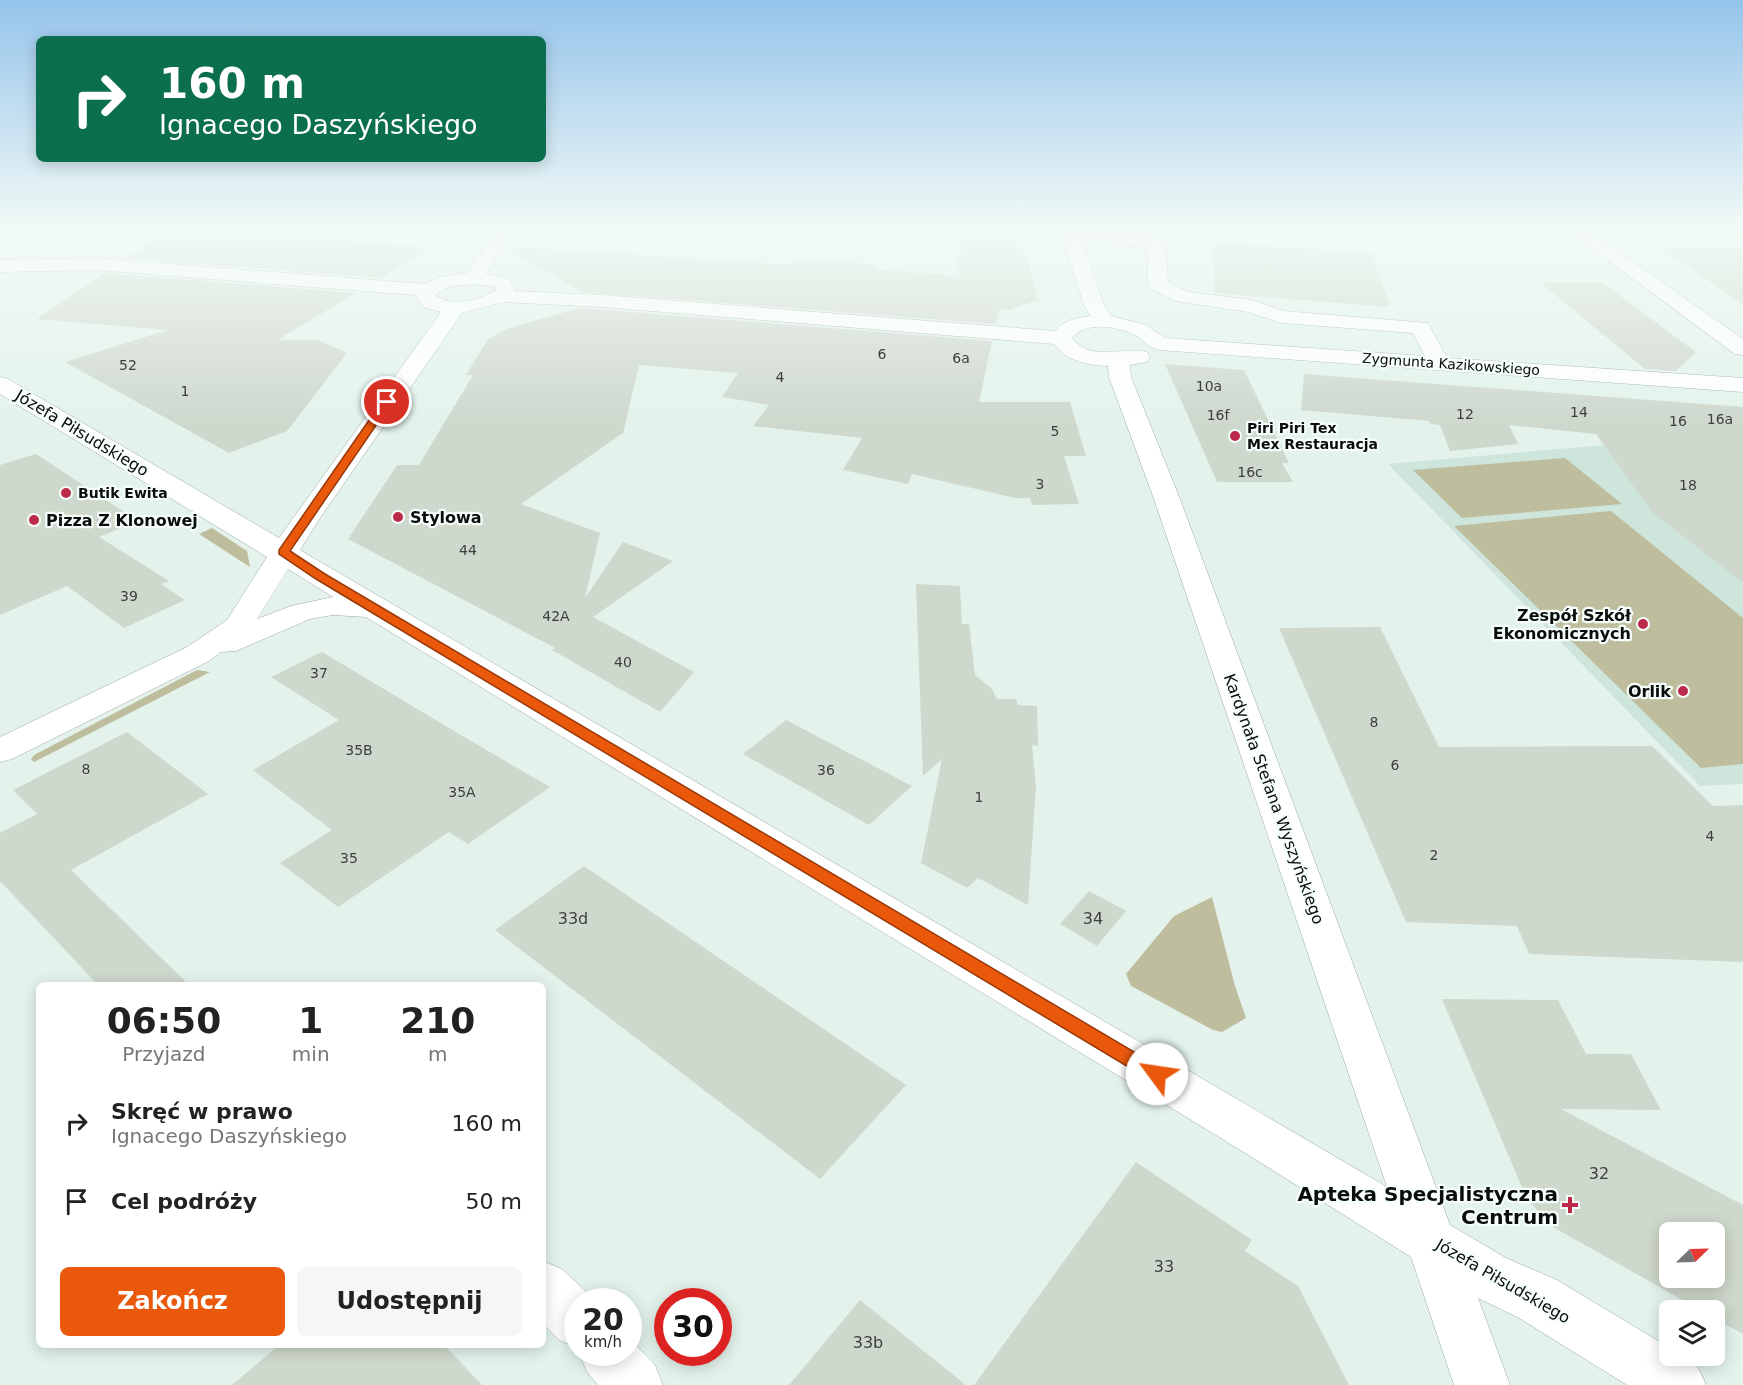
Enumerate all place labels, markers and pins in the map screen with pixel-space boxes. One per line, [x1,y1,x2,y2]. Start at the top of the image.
pin [361,376,412,427]
place label: Piri Piri Tex Mex Restauracja [1247,420,1378,452]
marker: Piri Piri Tex Mex Restauracja [1228,429,1242,443]
place label: Butik Ewita [78,485,168,501]
marker: Butik Ewita [59,486,73,500]
place label: Stylowa [410,508,482,527]
marker: Stylowa [391,510,405,524]
place label: Pizza Z Klonowej [46,511,198,530]
marker: Pizza Z Klonowej [27,513,41,527]
place label: Zespół Szkół Ekonomicznych [1493,606,1632,643]
marker: Zespół Szkół Ekonomicznych [1636,617,1650,631]
place label: Orlik [1628,682,1671,701]
marker: Orlik [1676,684,1690,698]
place label: Apteka Specjalistyczna Centrum [1297,1182,1558,1229]
marker: Apteka Specjalistyczna Centrum [1563,1198,1577,1212]

